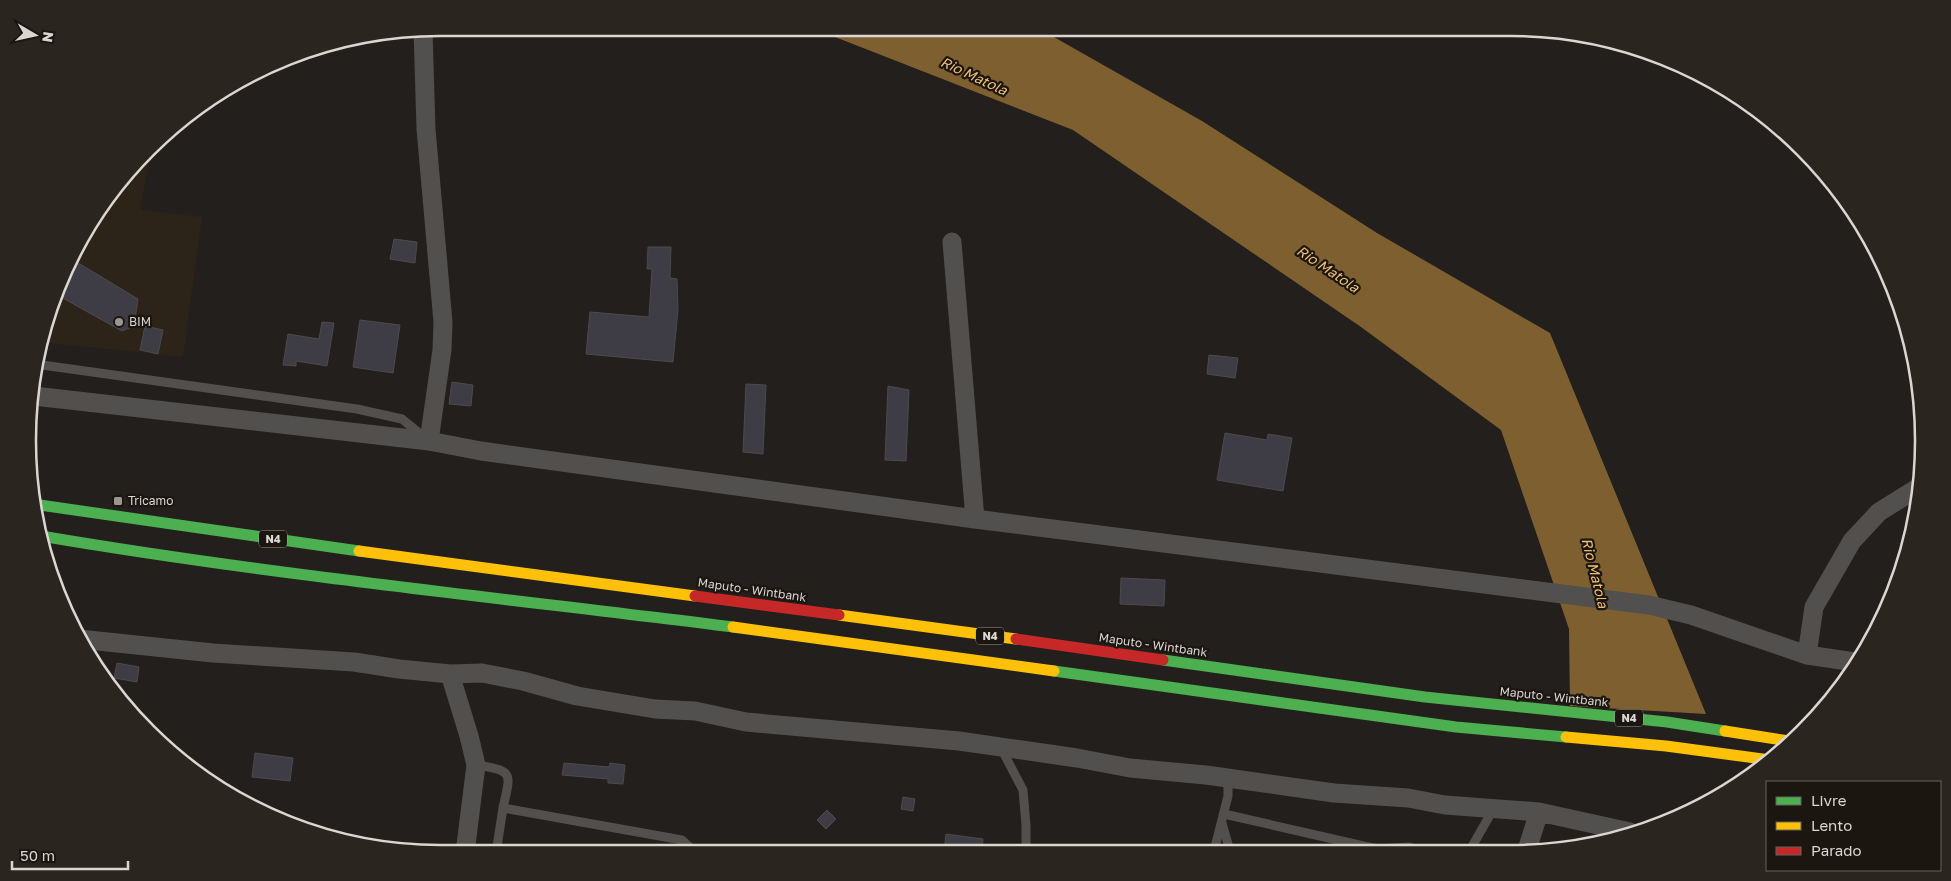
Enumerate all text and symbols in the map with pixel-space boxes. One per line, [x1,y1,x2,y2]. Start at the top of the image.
north arrow [10,10,60,60]
text: N [39,31,58,44]
water label: Rio Matola [938,53,1011,99]
water label: Rio Matola [1294,242,1364,296]
place label: BIM [129,314,151,329]
marker: BIM [113,316,125,328]
place label: Tricamo [128,493,173,508]
marker: Tricamo [112,495,124,507]
road number: N4 [259,530,287,548]
water label: Rio Matola [1579,536,1613,611]
street label: Maputo - Wintbank [697,574,808,605]
road number: N4 [976,628,1004,644]
street label: Maputo - Wintbank [1098,629,1209,660]
street label: Maputo - Wintbank [1499,683,1609,710]
road number: N4 [1615,710,1643,726]
legend [1766,781,1941,871]
text: Livre [1811,791,1847,809]
text: Lento [1811,816,1852,834]
scale bar [12,838,129,870]
text: Parado [1811,841,1862,859]
text: 50 m [20,846,55,864]

